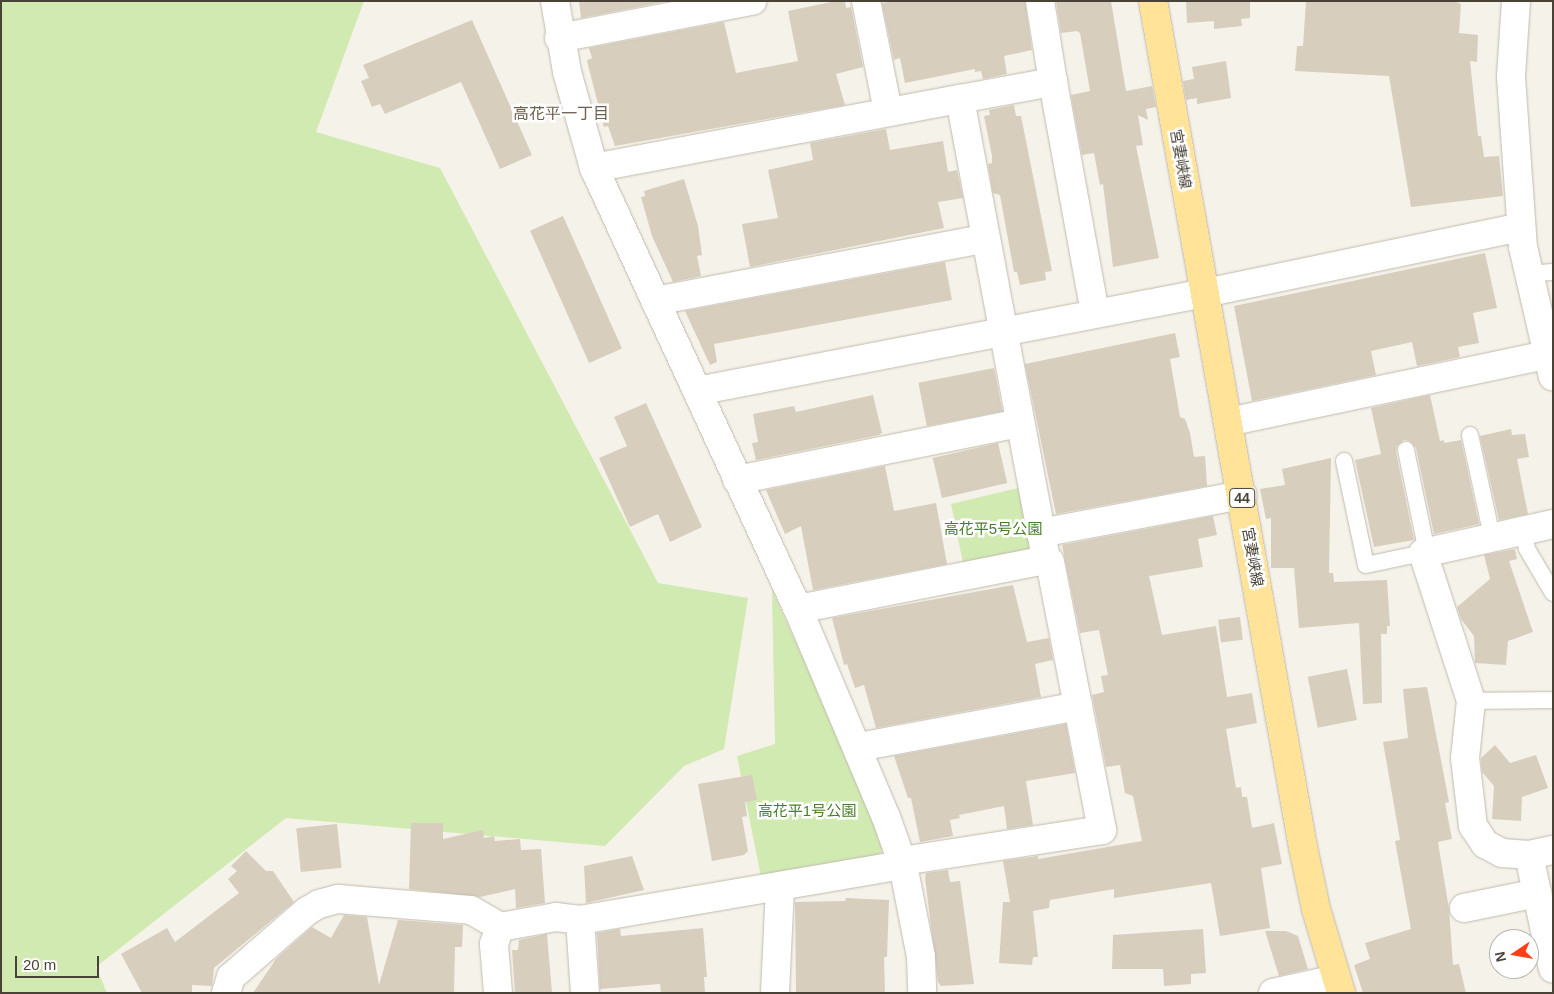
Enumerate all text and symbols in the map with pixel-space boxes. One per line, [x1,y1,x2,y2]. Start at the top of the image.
district label: 高花平一丁目 [513,104,609,124]
street label: 宮妻峡線 [1167,128,1195,190]
road number: 44 [1228,486,1256,509]
park label: 高花平5号公園 [944,520,1042,538]
street label: 宮妻峡線 [1239,526,1267,588]
park label: 高花平1号公園 [758,802,856,820]
north arrow [1489,929,1539,979]
scale bar [18,946,101,978]
text: N [1491,950,1509,964]
text: 20 m [23,956,56,973]

